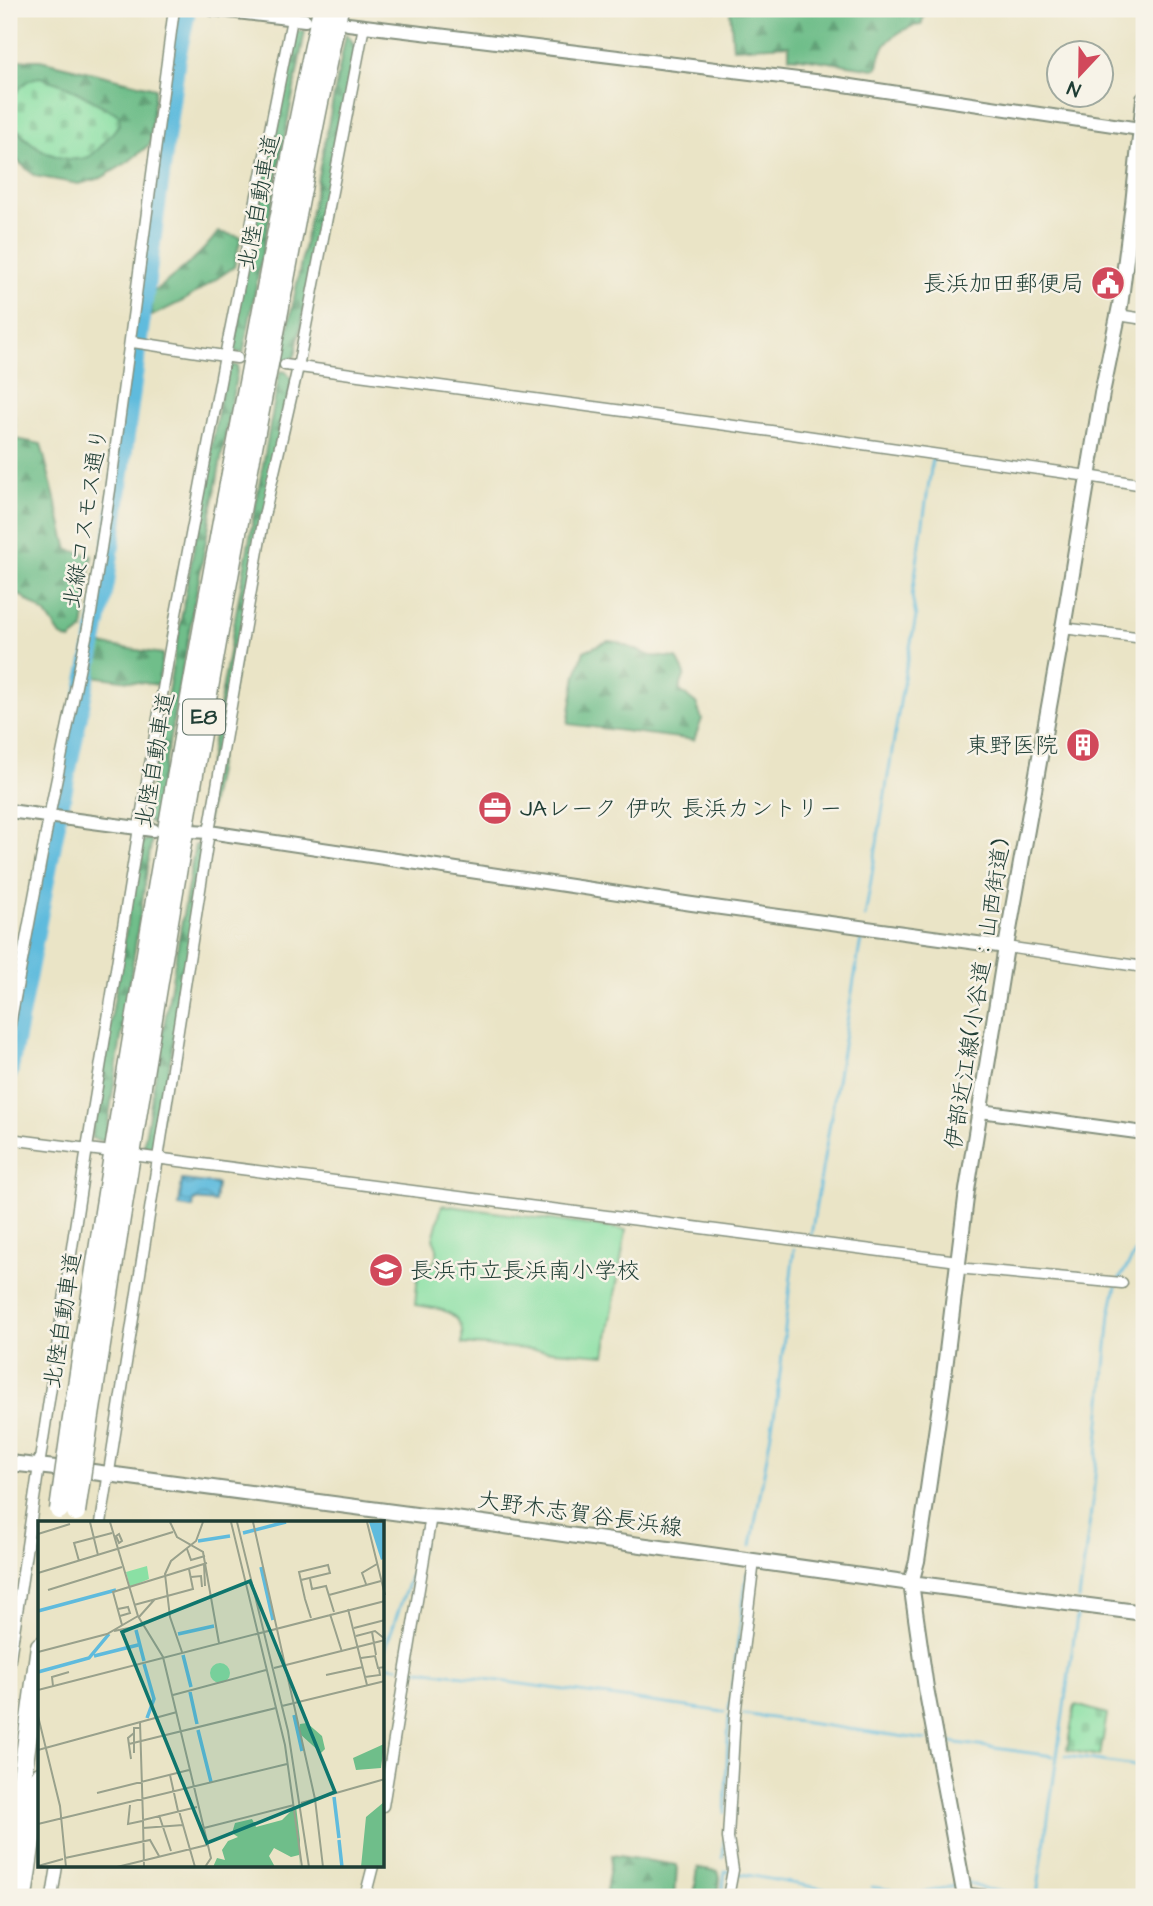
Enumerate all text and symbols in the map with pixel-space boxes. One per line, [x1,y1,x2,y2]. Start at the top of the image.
north arrow [1044,38,1114,108]
text: N [1064,74,1085,103]
street label: 北陸自動車道 [230,131,288,273]
public building icon: 長浜加田郵便局 [1089,264,1127,302]
place label: 長浜加田郵便局 [923,268,1084,300]
street label: 北縦コスモス通り [56,425,116,611]
street label: 北陸自動車道 [127,689,183,831]
road number: E8 [183,700,225,734]
building icon: 東野医院 [1064,726,1102,764]
place label: 東野医院 [966,730,1058,762]
office icon: JAレーク 伊吹 長浜カントリー [476,789,514,827]
place label: JAレーク 伊吹 長浜カントリー [520,793,842,825]
street label: 伊部近江線(小谷道：山西街道) [938,837,1018,1152]
street label: 北陸自動車道 [36,1250,90,1391]
school or university icon: 長浜市立長浜南小学校 [367,1251,405,1289]
place label: 長浜市立長浜南小学校 [410,1255,640,1287]
street label: 大野木志賀谷長浜線 [475,1484,685,1544]
inset map [38,1521,385,1868]

